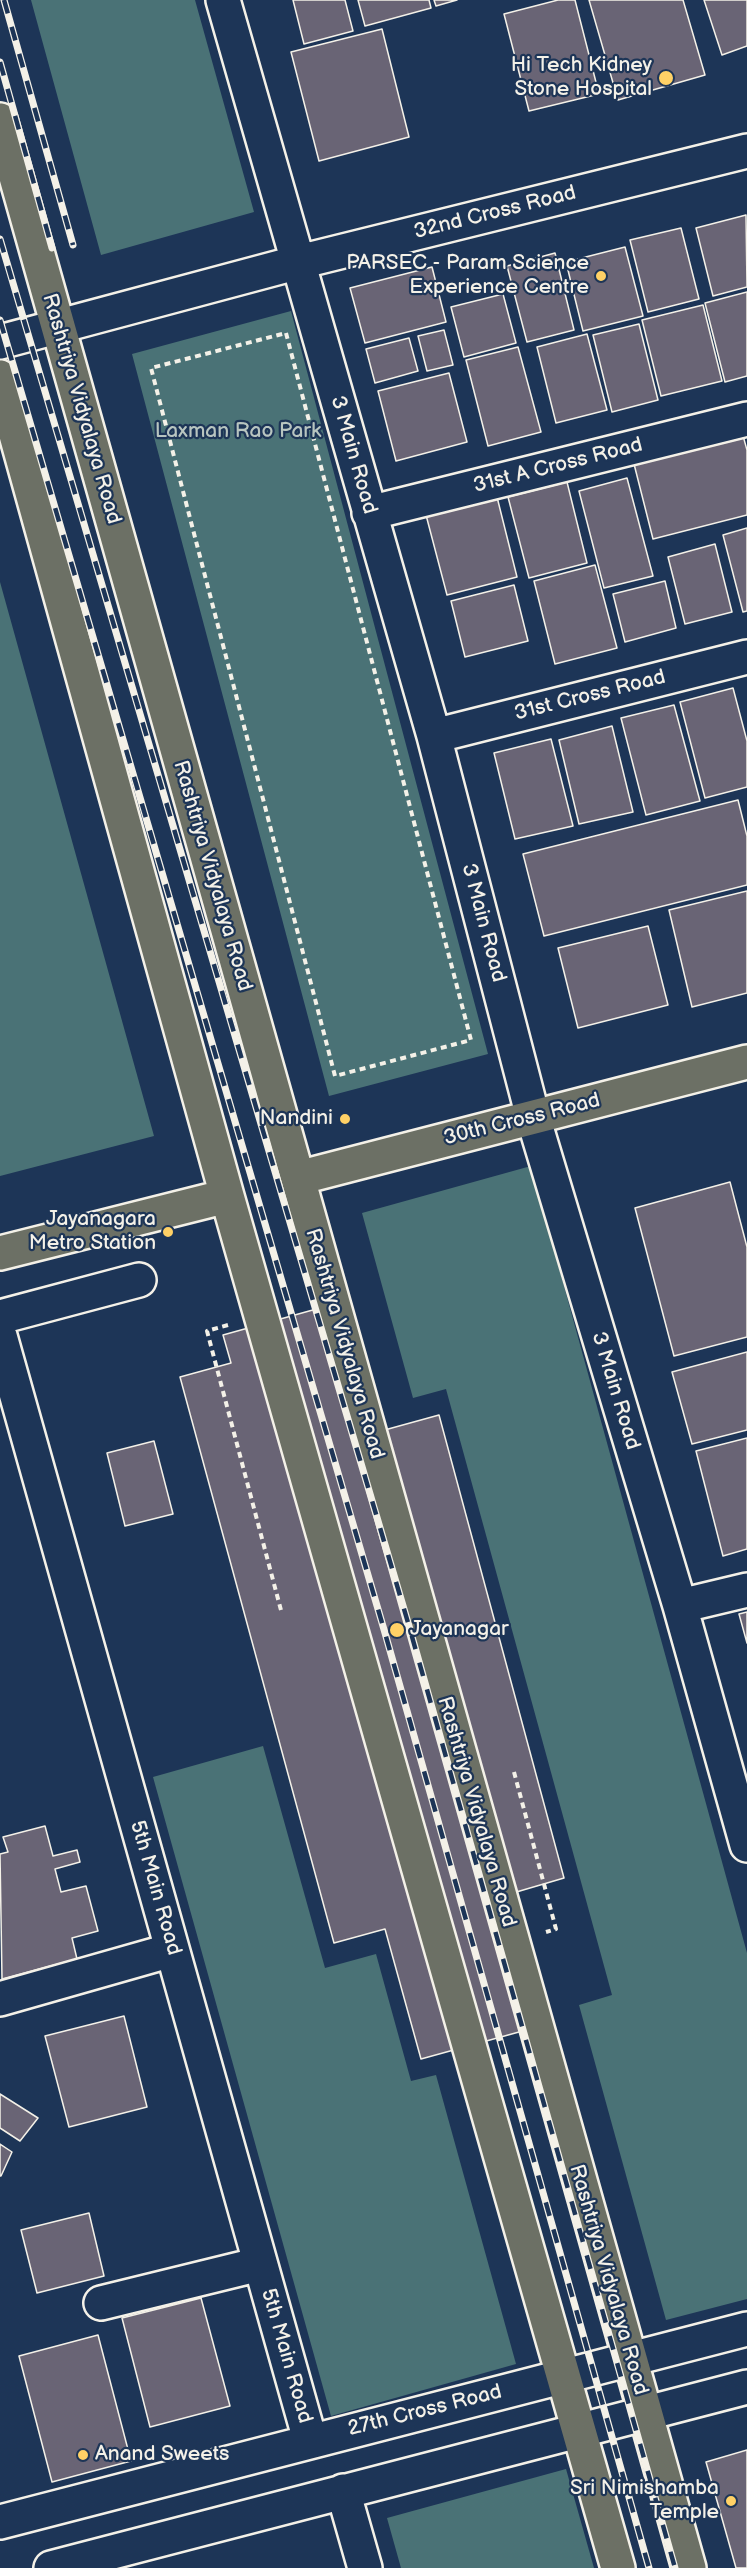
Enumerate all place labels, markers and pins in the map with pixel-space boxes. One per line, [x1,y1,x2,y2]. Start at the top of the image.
place label: Hi Tech Kidney Stone Hospital [511,53,652,103]
marker: Hi Tech Kidney Stone Hospital [657,69,675,87]
place label: PARSEC - Param Science Experience Centre [346,251,589,301]
marker: PARSEC - Param Science Experience Centre [594,269,608,283]
place label: Nandini [260,1106,333,1132]
marker: Nandini [338,1112,352,1126]
place label: Jayanagara Metro Station [29,1207,156,1257]
marker: Jayanagara Metro Station [161,1225,175,1239]
place label: Jayanagar [410,1617,509,1643]
marker: Jayanagar [388,1621,406,1639]
place label: Anand Sweets [95,2442,229,2468]
marker: Anand Sweets [76,2448,90,2462]
place label: Sri Nimishamba Temple [570,2476,719,2526]
marker: Sri Nimishamba Temple [724,2494,738,2508]

